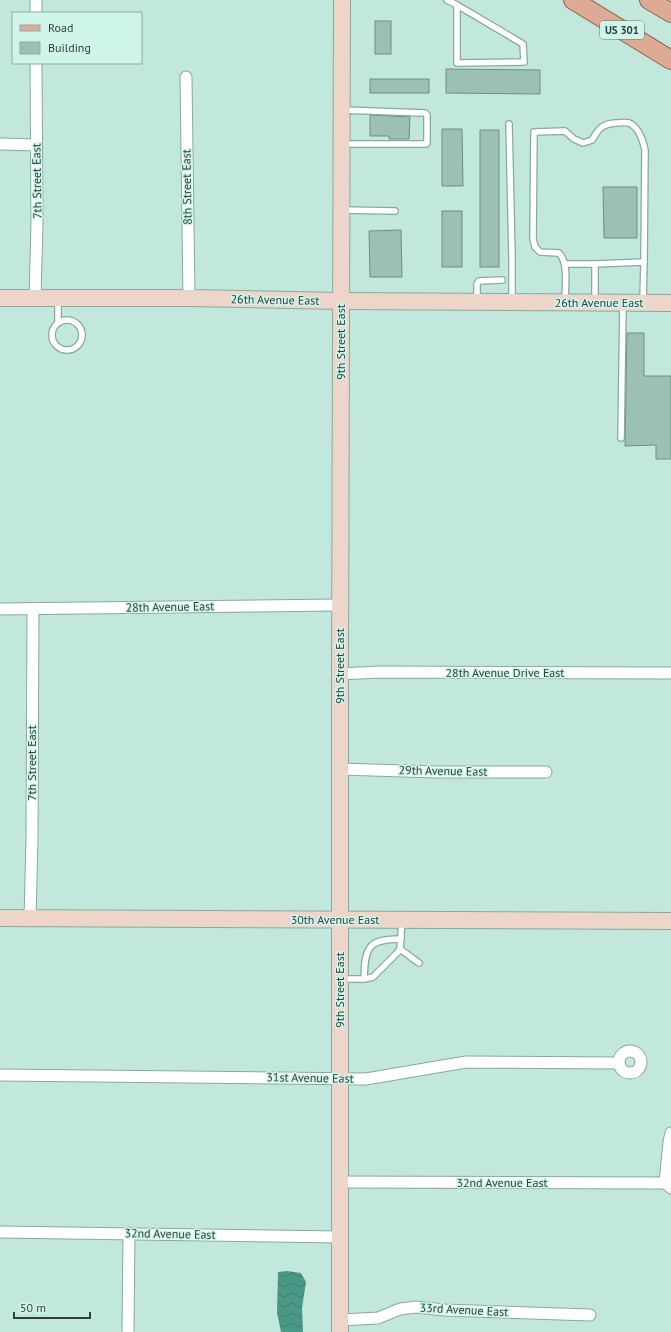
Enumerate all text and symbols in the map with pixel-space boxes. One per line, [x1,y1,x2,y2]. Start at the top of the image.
legend [12,12,142,64]
text: Road [48,20,73,35]
road number: US 301 [600,21,644,39]
text: Building [48,40,91,55]
street label: 7th Street East [28,143,45,219]
street label: 8th Street East [178,149,195,225]
street label: 26th Avenue East [231,291,319,308]
street label: 26th Avenue East [555,295,643,310]
street label: 9th Street East [333,304,348,380]
street label: 28th Avenue East [126,598,214,615]
street label: 9th Street East [332,628,347,704]
street label: 28th Avenue Drive East [446,665,564,680]
street label: 7th Street East [24,725,39,801]
street label: 29th Avenue East [399,762,487,779]
street label: 30th Avenue East [291,912,379,927]
street label: 9th Street East [332,952,347,1028]
street label: 31st Avenue East [266,1069,354,1086]
street label: 32nd Avenue East [456,1175,548,1190]
street label: 32nd Avenue East [124,1225,216,1242]
scale bar [14,1294,90,1320]
text: 50 m [20,1300,46,1315]
street label: 33rd Avenue East [419,1300,509,1319]

